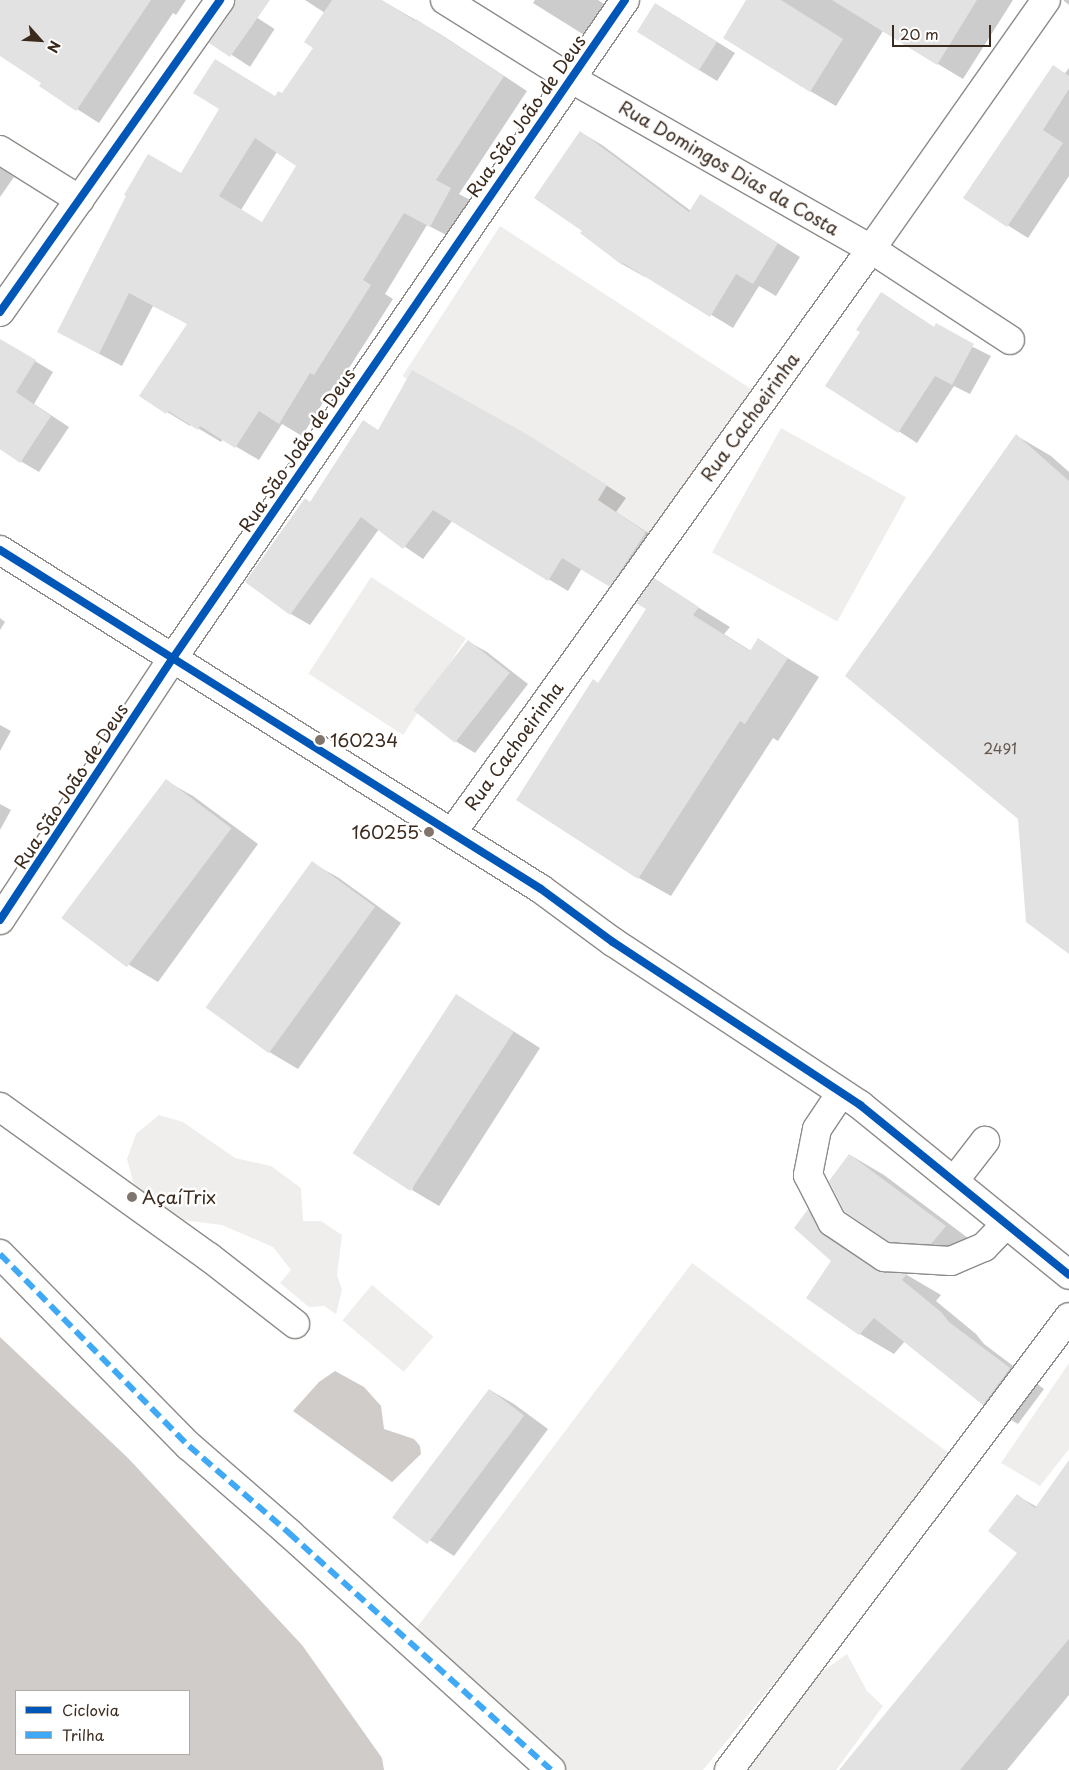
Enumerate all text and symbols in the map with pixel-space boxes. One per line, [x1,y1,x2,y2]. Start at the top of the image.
north arrow [15,15,65,65]
scale bar [894,15,993,47]
text: 20 m [900,22,939,45]
street label: Rua São João de Deus [462,31,590,201]
text: N [42,37,66,56]
street label: Rua Domingos Dias da Costa [615,96,843,240]
street label: Rua Cachoeirinha [696,349,804,485]
street label: Rua São João de Deus [234,364,360,536]
street label: Rua Cachoeirinha [460,678,568,814]
street label: Rua São João de Deus [9,699,133,873]
place label: 160234 [330,729,398,751]
marker: 160234 [314,734,326,746]
house number: 2491 [983,739,1017,757]
place label: 160255 [352,821,419,843]
marker: 160255 [423,826,435,838]
place label: AçaíTrix [142,1186,216,1208]
marker: AçaíTrix [126,1191,138,1203]
legend [15,1690,190,1755]
text: Ciclovia [62,1698,119,1721]
text: Trilha [62,1723,104,1746]

